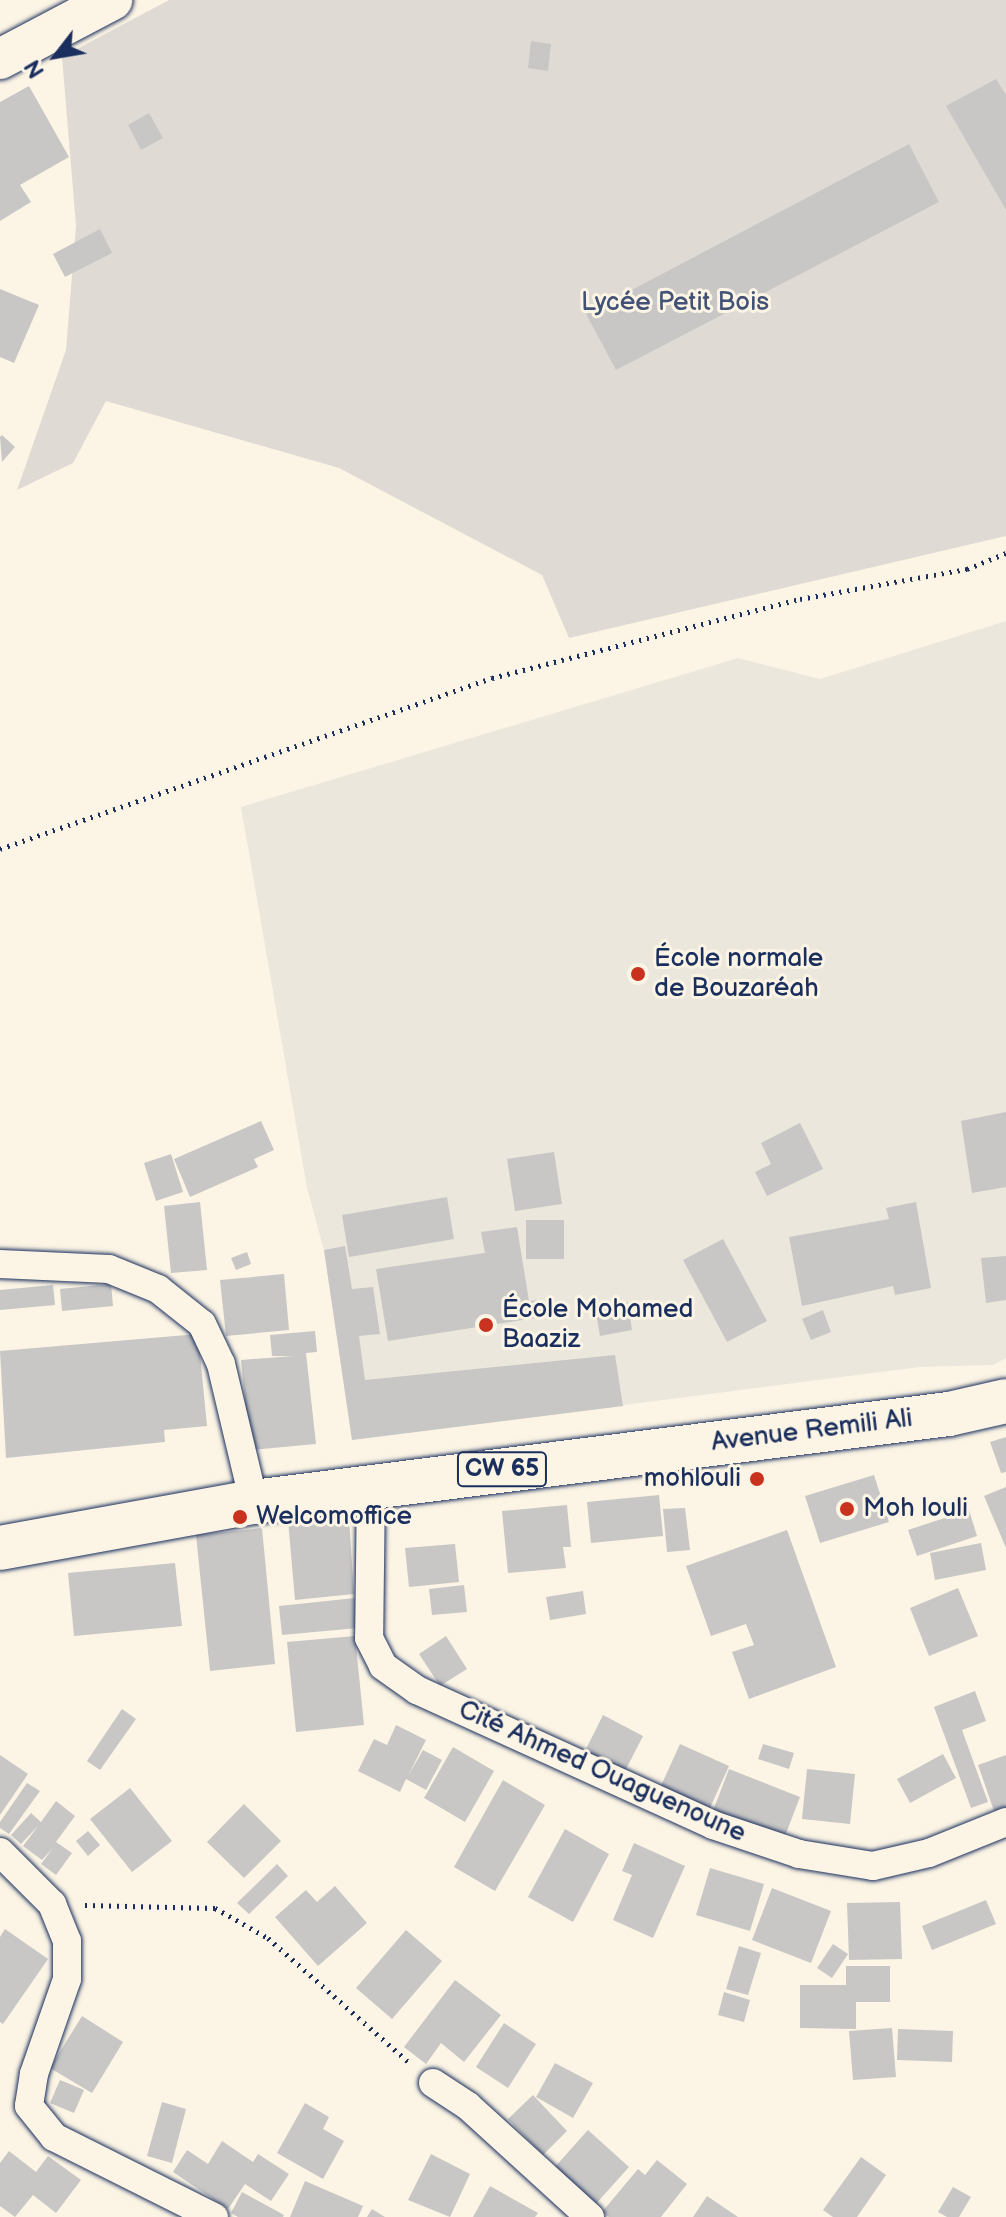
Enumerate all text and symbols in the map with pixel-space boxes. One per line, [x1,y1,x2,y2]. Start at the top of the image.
north arrow [16,16,96,96]
text: N [19,55,51,83]
park label: Lycée Petit Bois [581,287,769,319]
place label: École normale de Bouzaréah [654,943,823,1004]
marker: École normale de Bouzaréah [629,965,647,983]
place label: École Mohamed Baaziz [502,1294,693,1356]
marker: École Mohamed Baaziz [477,1316,495,1334]
street label: Avenue Remili Ali [710,1403,914,1459]
road number: CW 65 [456,1449,548,1489]
place label: mohlouli [644,1463,741,1495]
marker: mohlouli [748,1470,766,1488]
place label: Moh louli [863,1493,968,1525]
marker: Moh louli [838,1500,856,1518]
place label: Welcomoffice [256,1501,412,1533]
marker: Welcomoffice [231,1508,249,1526]
street label: Cité Ahmed Ouaguenoune [454,1694,750,1850]

